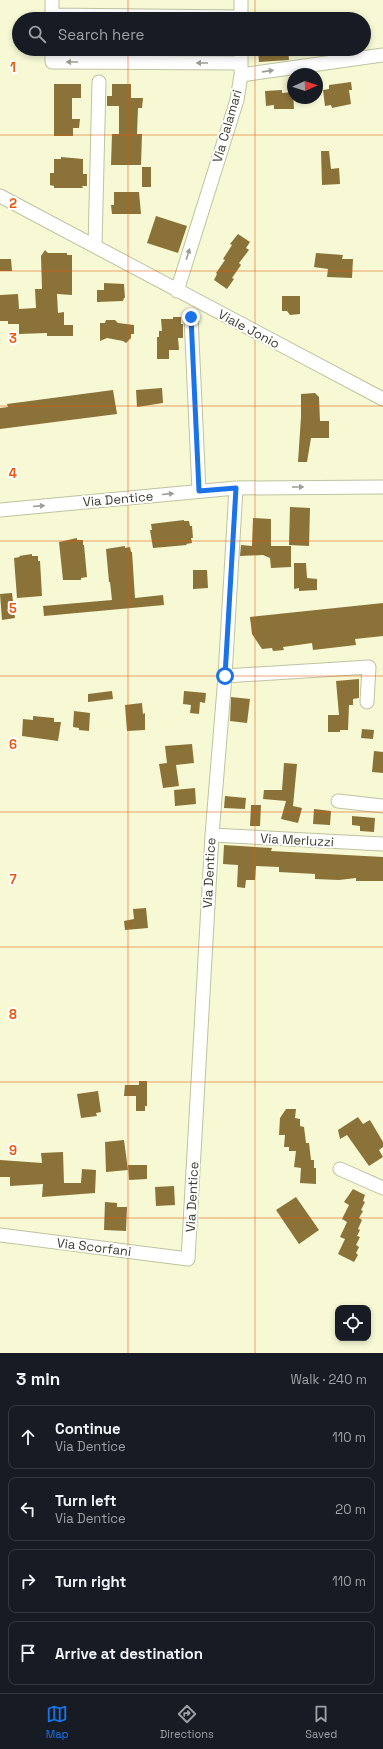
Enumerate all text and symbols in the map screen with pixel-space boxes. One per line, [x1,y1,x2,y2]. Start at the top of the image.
search box [12,12,371,56]
icon: search [26,23,48,45]
text: Search here [58,25,144,44]
text: 1 [10,59,16,76]
one-way arrow [65,59,78,65]
one-way arrow [195,60,208,66]
one-way arrow [262,68,274,74]
north arrow [287,68,323,104]
street label: Via Calamari [208,87,246,165]
text: 2 [9,195,17,212]
one-way arrow [186,248,192,260]
street label: Viale Jonio [215,306,283,352]
route end [182,308,200,326]
text: 3 [9,330,17,347]
text: 4 [9,465,17,482]
one-way arrow [292,484,305,490]
street label: Via Dentice [82,487,154,511]
one-way arrow [162,491,174,497]
one-way arrow [33,503,45,510]
text: 5 [9,600,17,617]
route start [216,667,234,685]
text: 6 [9,736,17,753]
street label: Via Merluzzi [260,830,334,850]
street label: Via Dentice [199,837,219,909]
text: 7 [9,871,17,888]
text: 8 [9,1006,17,1023]
text: 9 [9,1142,17,1159]
street label: Via Dentice [182,1161,202,1233]
street label: Via Scorfani [56,1234,132,1260]
map controls [335,1305,371,1341]
button: locate [335,1305,371,1341]
text: 3 min [16,1368,60,1390]
text: Walk · 240 m [291,1371,367,1388]
text: Continue [55,1419,121,1438]
icon: ahead [17,1426,39,1448]
text: 110 m [332,1429,366,1446]
text: Via Dentice [55,1438,126,1455]
text: Turn left [55,1491,117,1510]
icon: left [17,1498,39,1520]
text: 20 m [335,1501,366,1518]
text: Via Dentice [55,1510,126,1527]
icon: right [17,1570,39,1592]
text: Turn right [55,1572,126,1591]
text: 110 m [332,1573,366,1590]
icon: arrive [17,1642,39,1664]
text: Arrive at destination [55,1644,203,1663]
tab: Map [46,1703,69,1741]
tab: Directions [160,1703,214,1741]
tab: Saved [305,1703,337,1741]

